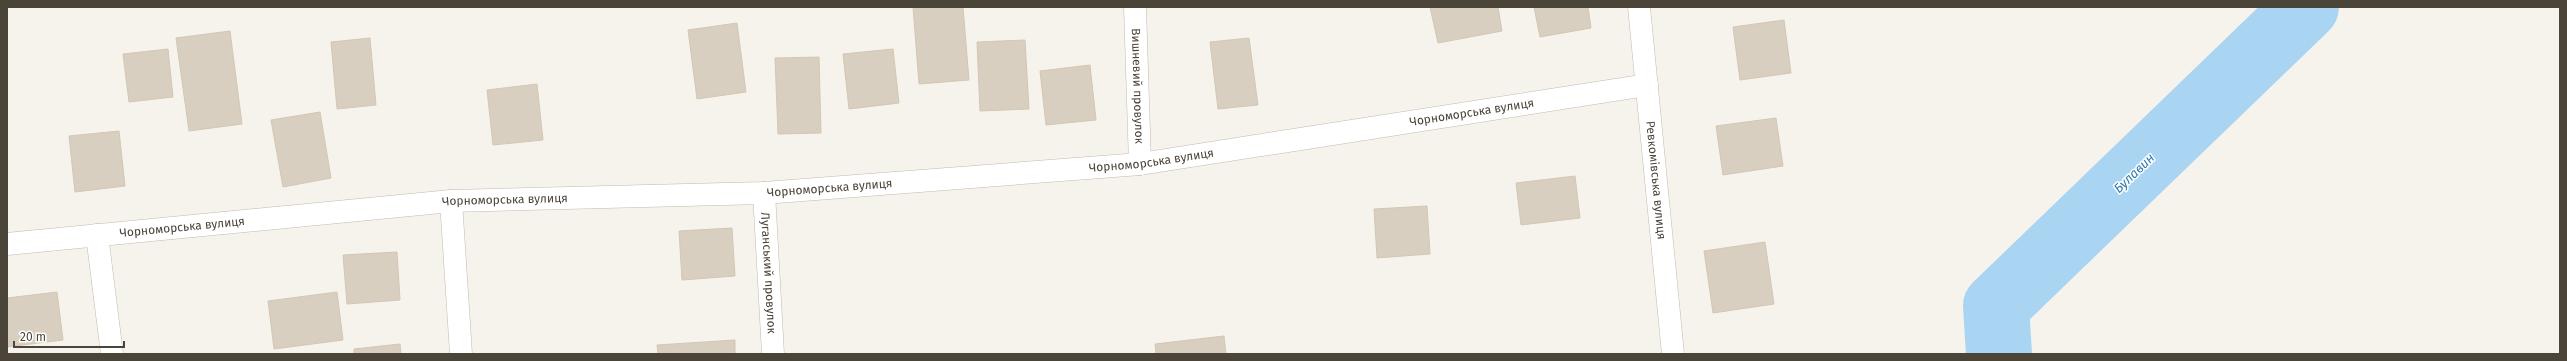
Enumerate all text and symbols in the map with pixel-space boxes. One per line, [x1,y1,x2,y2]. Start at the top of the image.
street label: Вишневий провулок [1129,28,1146,145]
street label: Чорноморська вулиця [1408,96,1535,129]
street label: Ревкомівська вулиця [1643,120,1669,240]
street label: Чорноморська вулиця [1088,146,1215,175]
water label: Булавин [2111,150,2157,196]
street label: Чорноморська вулиця [766,176,893,200]
street label: Чорноморська вулиця [441,191,568,209]
street label: Луганський провулок [758,212,779,335]
street label: Чорноморська вулиця [119,214,245,240]
scale bar [14,323,124,349]
text: 20 m [20,330,46,344]

